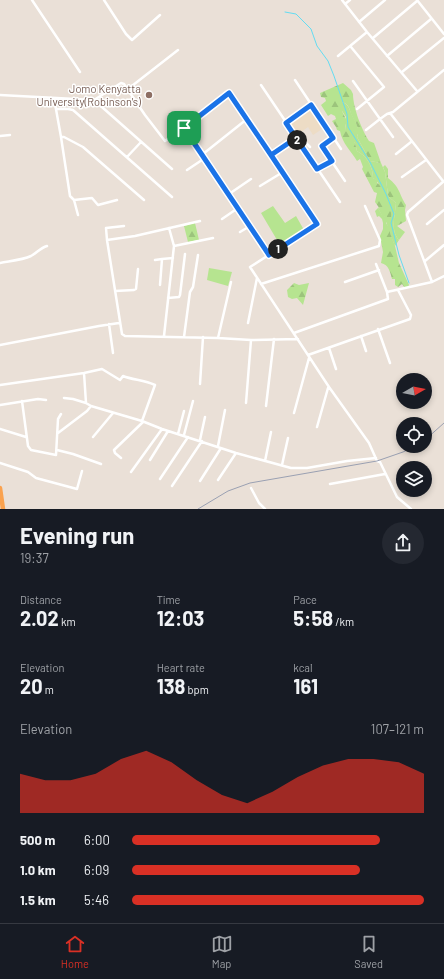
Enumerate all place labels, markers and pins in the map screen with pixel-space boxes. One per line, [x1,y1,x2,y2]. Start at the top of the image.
place label: Jomo Kenyatta University(Robinson's) [37,82,141,108]
marker: Jomo Kenyatta University(Robinson's) [144,90,154,100]
pin [167,111,201,145]
pin: 2 [287,130,307,150]
pin: 1 [268,239,288,259]

